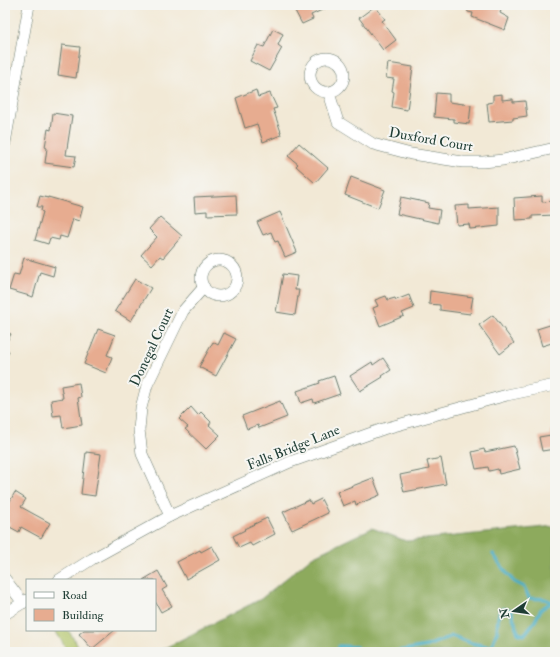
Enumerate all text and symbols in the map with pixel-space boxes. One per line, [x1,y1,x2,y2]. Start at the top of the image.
street label: Duxford Court [388,124,475,155]
street label: Donegal Court [126,305,177,389]
street label: Falls Bridge Lane [244,421,342,474]
legend [26,579,156,631]
text: Road [62,588,87,603]
north arrow [494,591,534,631]
text: N [497,606,512,620]
text: Building [62,608,105,623]

